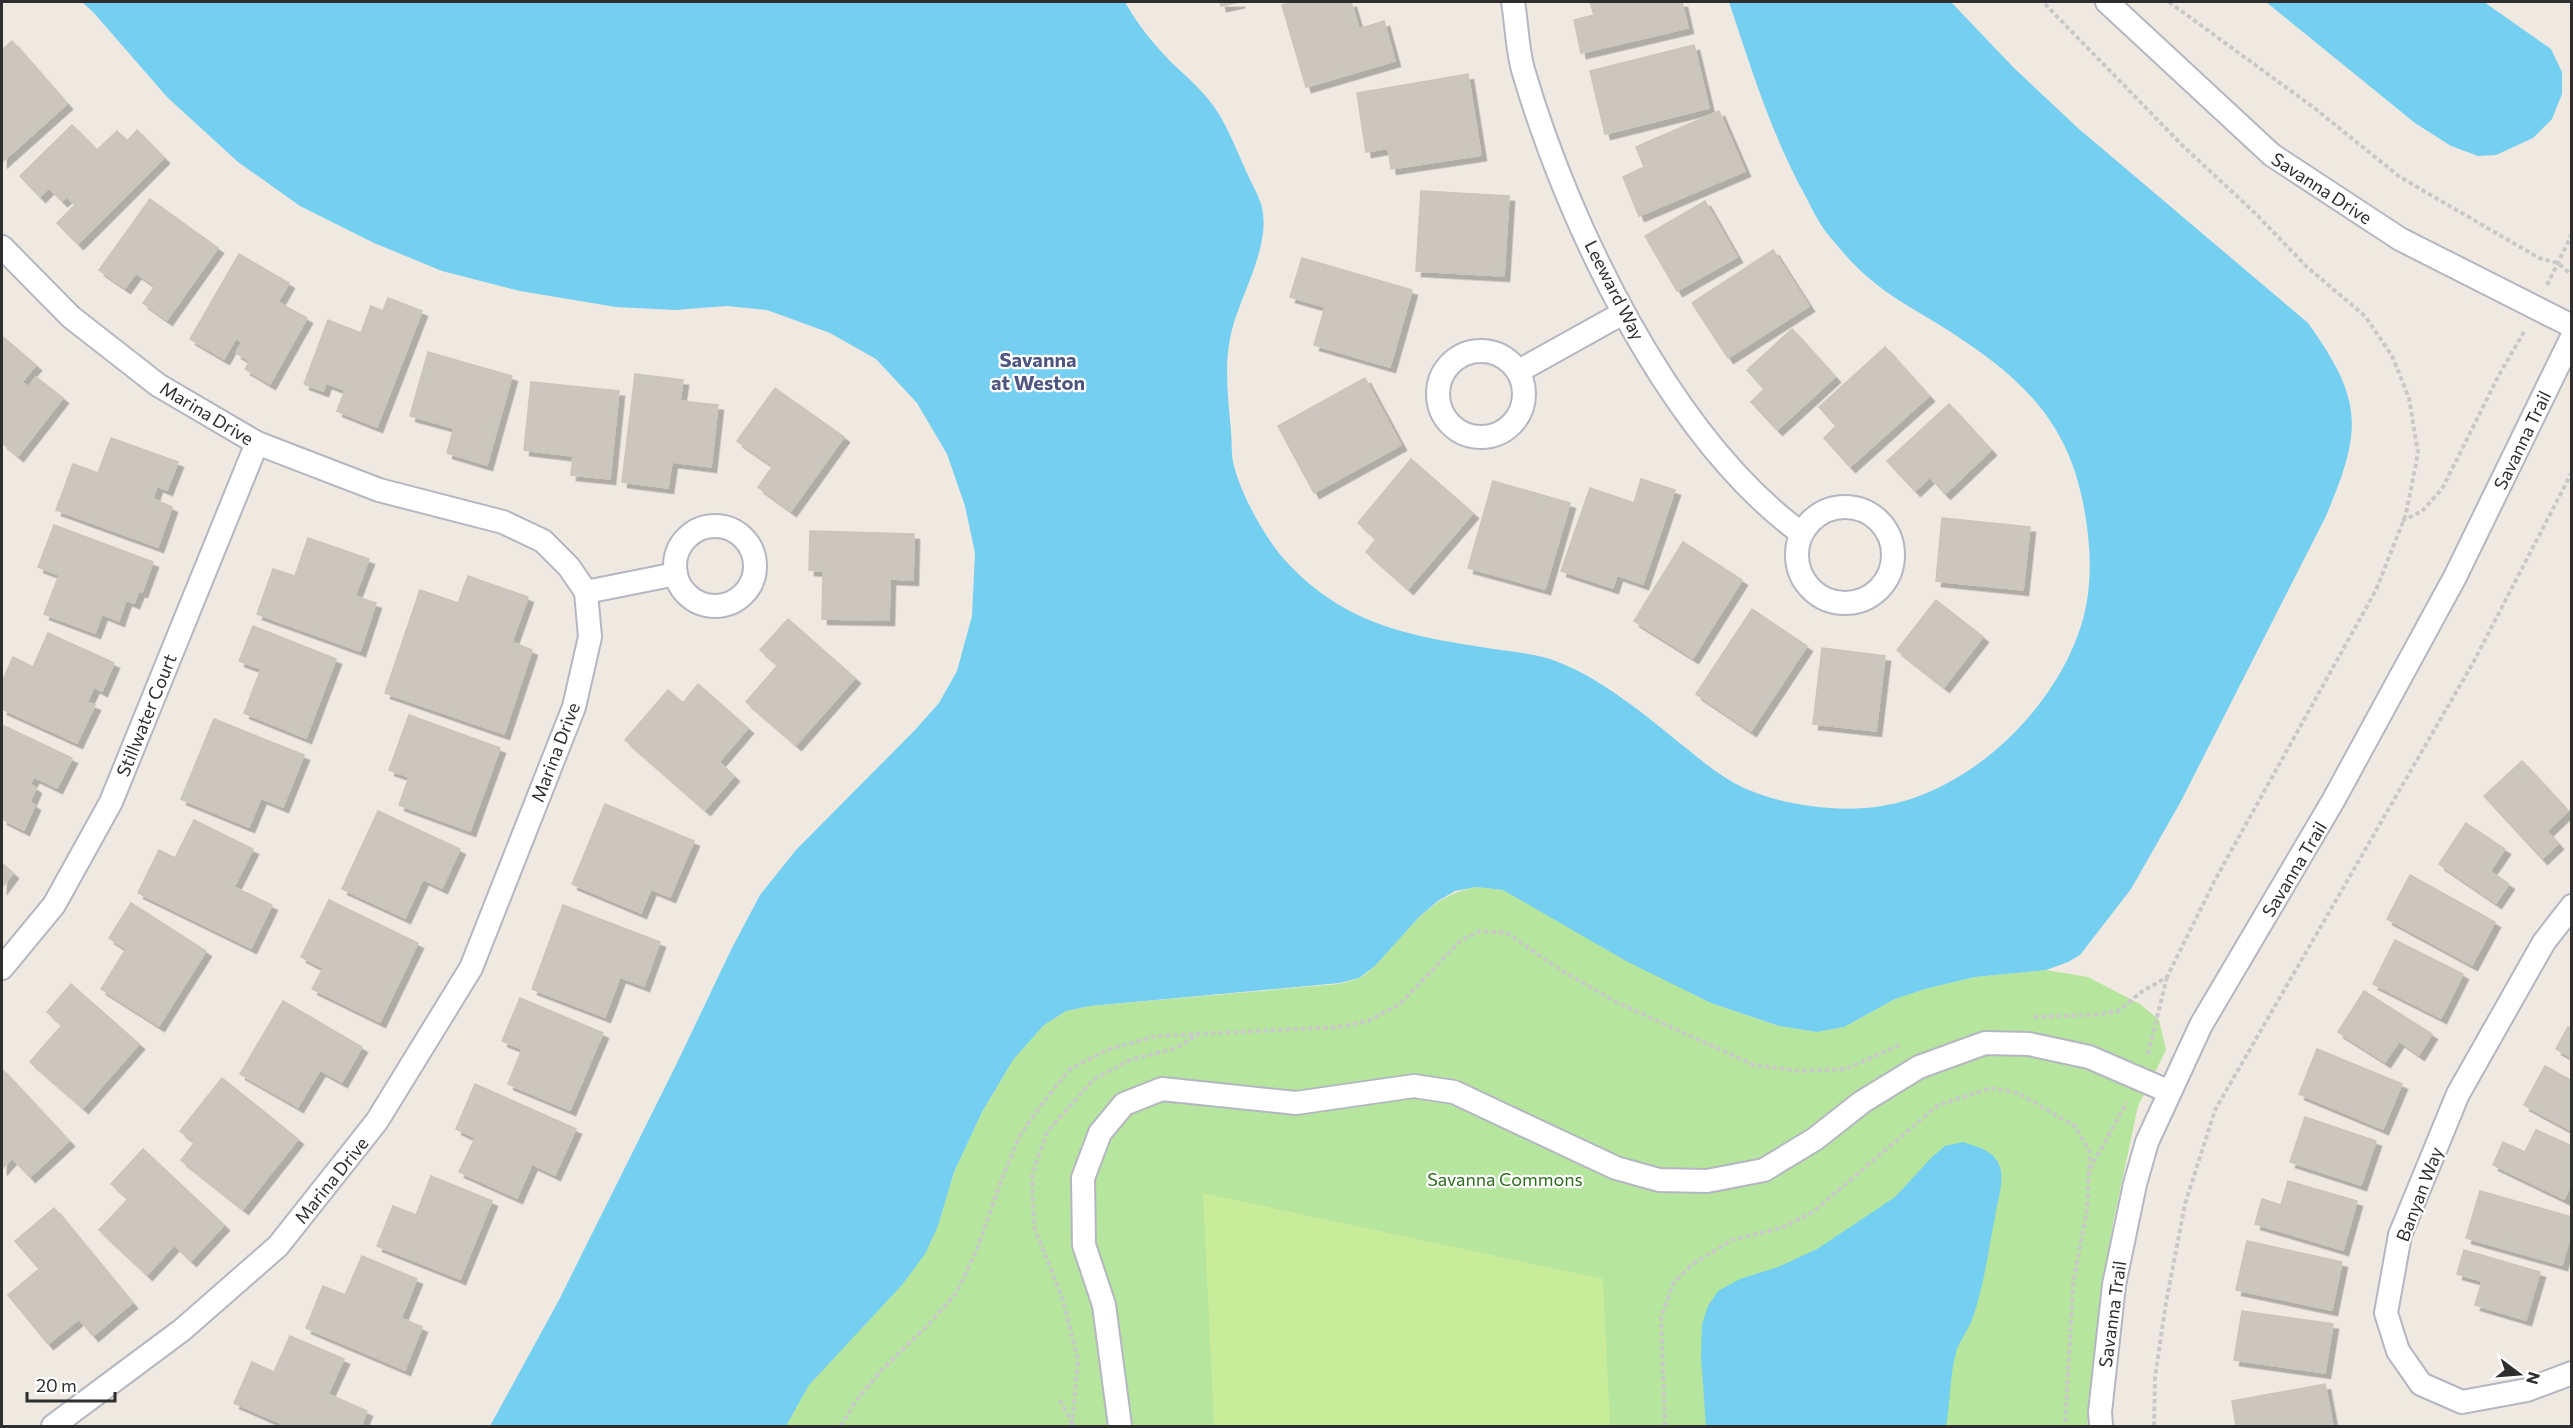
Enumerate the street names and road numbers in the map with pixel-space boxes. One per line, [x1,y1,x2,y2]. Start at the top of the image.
street label: Savanna Drive [2268,147,2376,229]
street label: Leeward Way [1580,236,1650,344]
street label: Marina Drive [156,377,258,449]
street label: Savanna Trail [2489,387,2555,493]
street label: Stillwater Court [111,650,181,780]
street label: Marina Drive [526,699,584,805]
street label: Savanna Trail [2257,817,2331,921]
street label: Marina Drive [289,1132,373,1228]
street label: Banyan Way [2391,1144,2447,1244]
street label: Savanna Trail [2094,1259,2130,1369]

